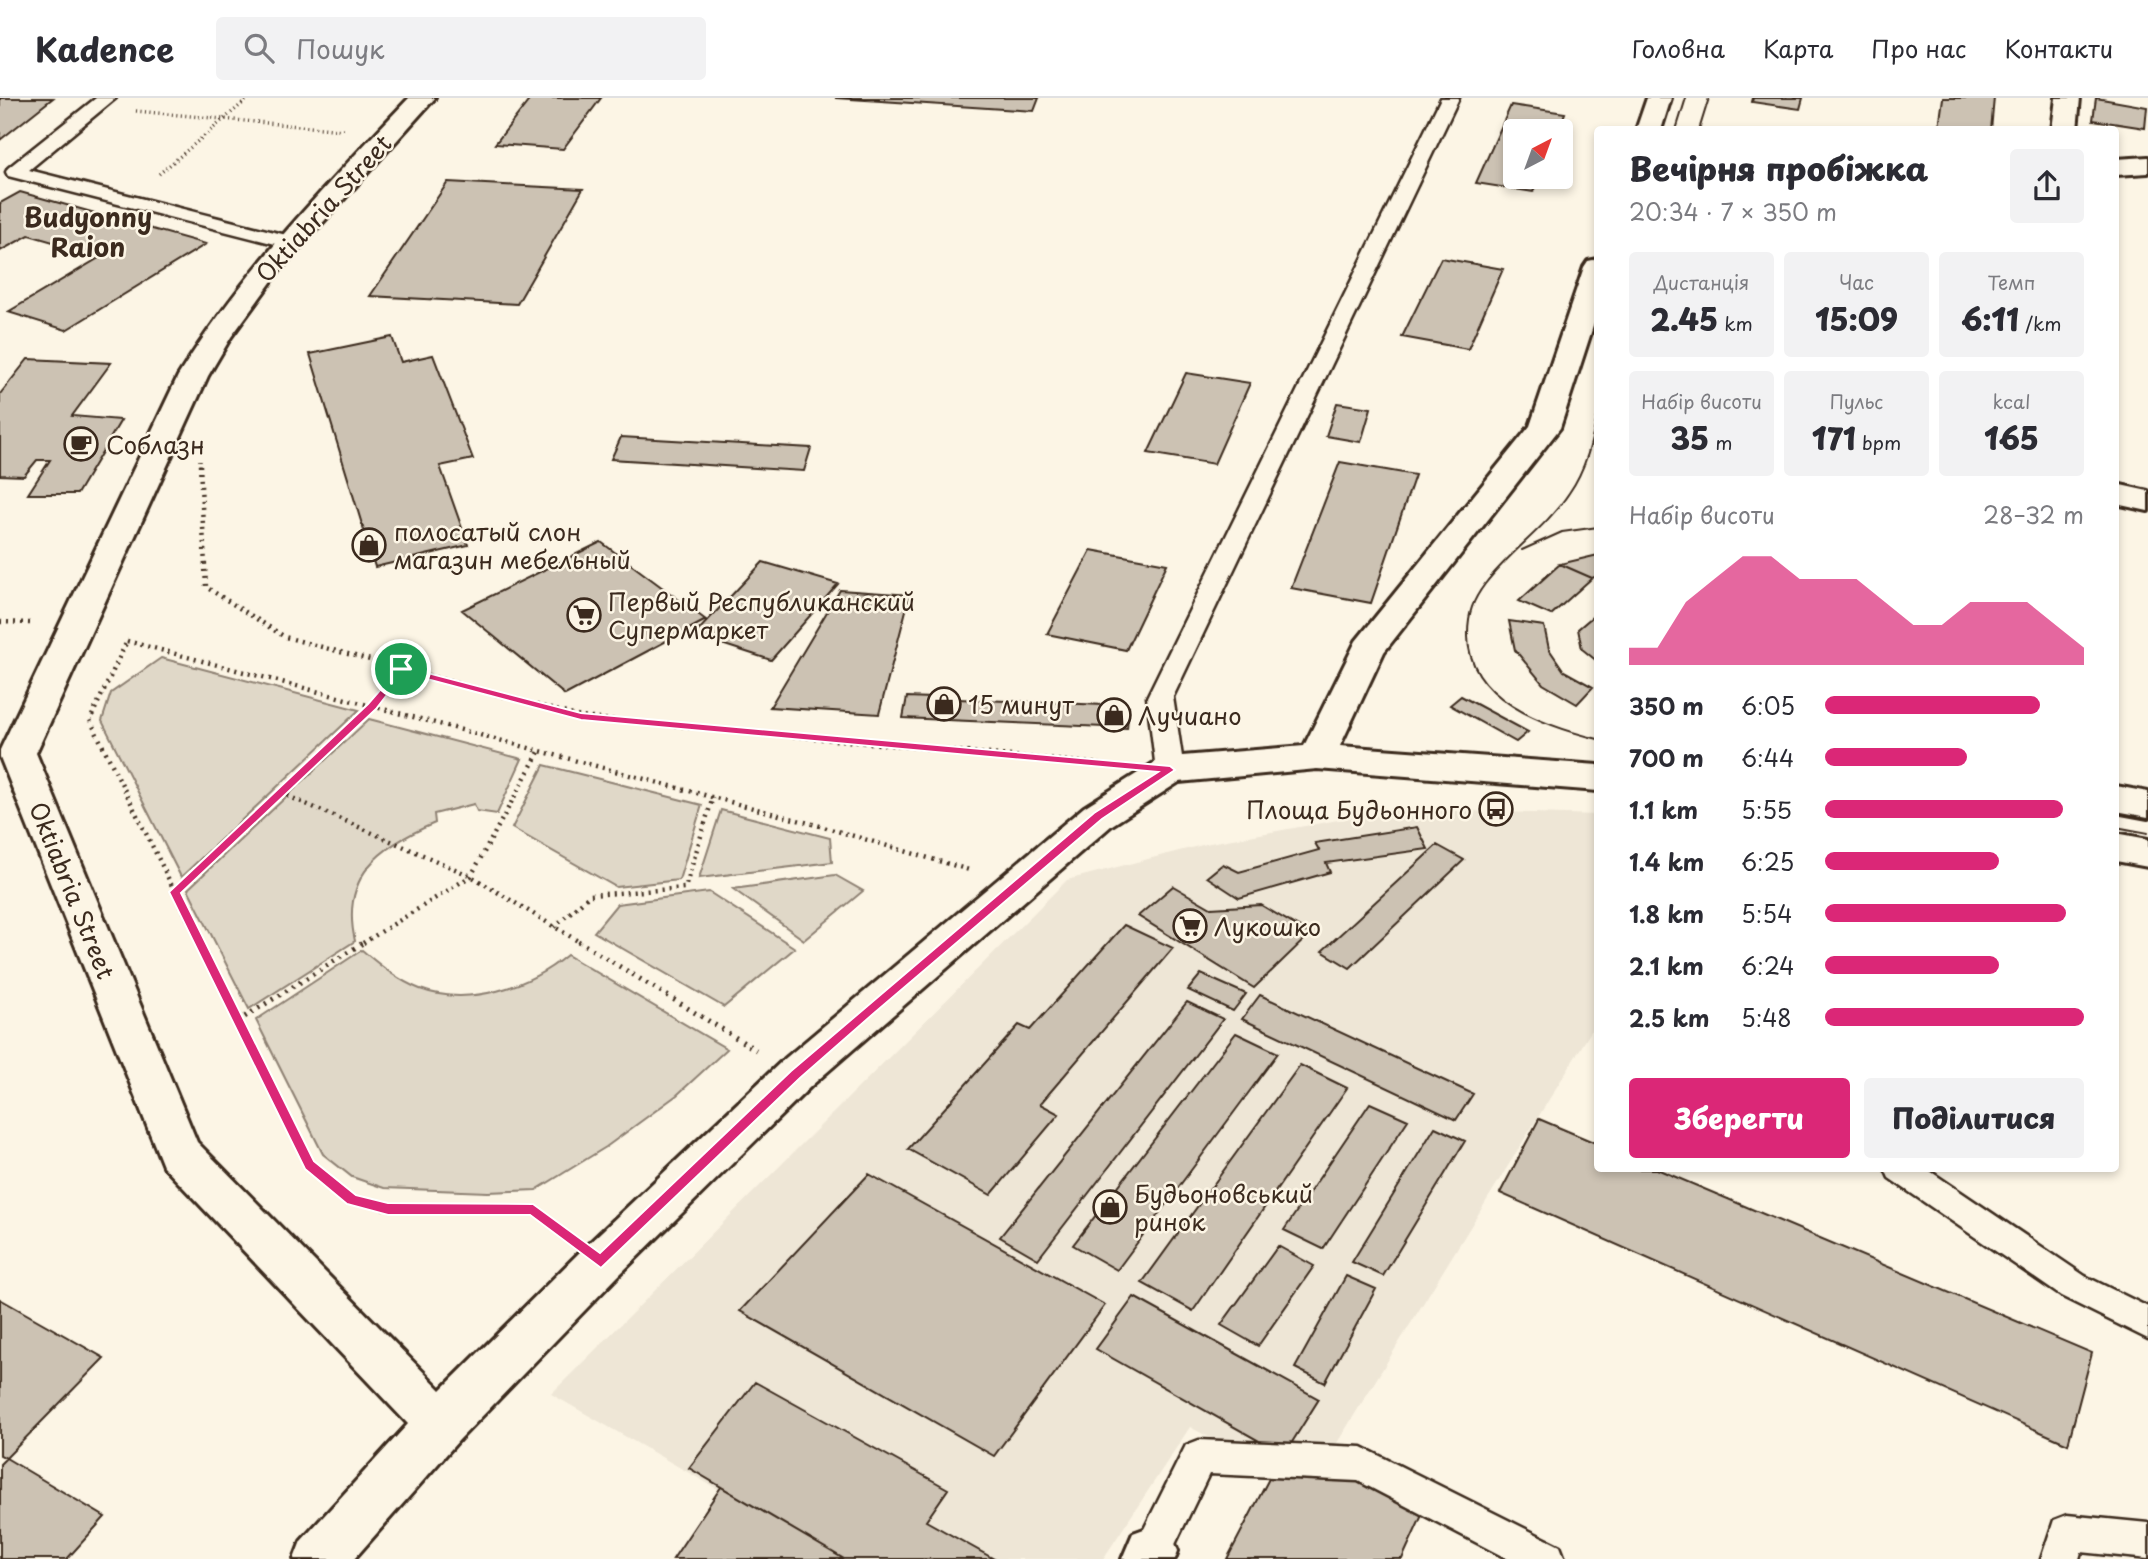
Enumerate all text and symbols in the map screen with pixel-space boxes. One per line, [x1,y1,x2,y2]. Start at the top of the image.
search box [216,17,706,80]
text: Kadence [35,23,174,73]
icon: search [240,29,278,67]
text: Пошук [296,29,385,68]
text: Головна [1632,30,1725,66]
text: Карта [1763,30,1833,66]
text: Про нас [1871,30,1966,66]
text: Контакти [2004,30,2113,66]
north arrow [1503,119,1573,189]
map controls [1503,119,1573,189]
street label: Oktiabria Street [247,126,399,290]
text: Вечірня пробіжка [1629,144,1928,192]
button: share [2010,149,2084,223]
text: 20:34 · 7 × 350 m [1629,194,1837,229]
district label: Budyonny Raion [24,197,152,266]
text: Дистанція [1654,268,1749,296]
text: Час [1839,268,1874,296]
text: Темп [1987,268,2036,296]
text: 2.45 [1650,296,1718,341]
text: 15:09 [1815,296,1898,341]
text: 6:11 [1961,296,2019,341]
text: km [1718,309,1753,337]
text: /km [2019,309,2062,337]
text: Набір висоти [1641,387,1762,415]
text: Пульс [1830,387,1883,415]
text: kcal [1993,387,2030,415]
text: 35 [1670,415,1709,460]
text: 171 [1812,415,1856,460]
text: 165 [1984,415,2039,460]
cafe icon: Соблазн [62,425,100,463]
place label: Соблазн [106,426,205,462]
text: m [1709,428,1733,456]
text: bpm [1856,428,1901,456]
text: Набір висоти [1629,497,1775,532]
text: 28–32 m [1983,497,2084,532]
place label: полосатый слон магазин мебельный [394,513,631,577]
shop icon: полосатый слон магазин мебельный [350,526,388,564]
place label: Первый Республиканский Супермаркет [608,583,915,647]
supermarket icon: Первый Республиканский Супермаркет [565,596,603,634]
pin [371,639,431,699]
icon: arrive [382,650,420,688]
shop icon: 15 минут [925,685,963,723]
place label: 15 минут [968,686,1074,722]
text: 350 m [1629,688,1704,723]
text: 6:05 [1741,688,1795,723]
shop icon: Лучиано [1095,696,1133,734]
place label: Лучиано [1138,697,1242,733]
text: 700 m [1629,740,1704,775]
text: 6:44 [1741,740,1794,775]
bus stop icon: Площа Будьонного [1477,790,1515,828]
place label: Площа Будьонного [1246,791,1472,827]
text: 1.1 km [1629,792,1698,827]
text: 5:55 [1741,792,1792,827]
street label: Oktiabria Street [21,796,125,984]
text: 1.4 km [1629,844,1704,879]
text: 6:25 [1741,844,1794,879]
text: 1.8 km [1629,896,1704,931]
text: 5:54 [1741,896,1792,931]
supermarket icon: Лукошко [1171,907,1209,945]
place label: Лукошко [1214,908,1321,944]
text: 2.1 km [1629,948,1704,983]
text: 6:24 [1741,948,1795,983]
text: 2.5 km [1629,1000,1709,1035]
text: 5:48 [1741,1000,1792,1035]
button: Зберегти [1629,1078,1850,1158]
button: Поділитися [1864,1078,2084,1158]
place label: Будьоновський ринок [1134,1175,1313,1239]
shop icon: Будьоновський ринок [1091,1188,1129,1226]

